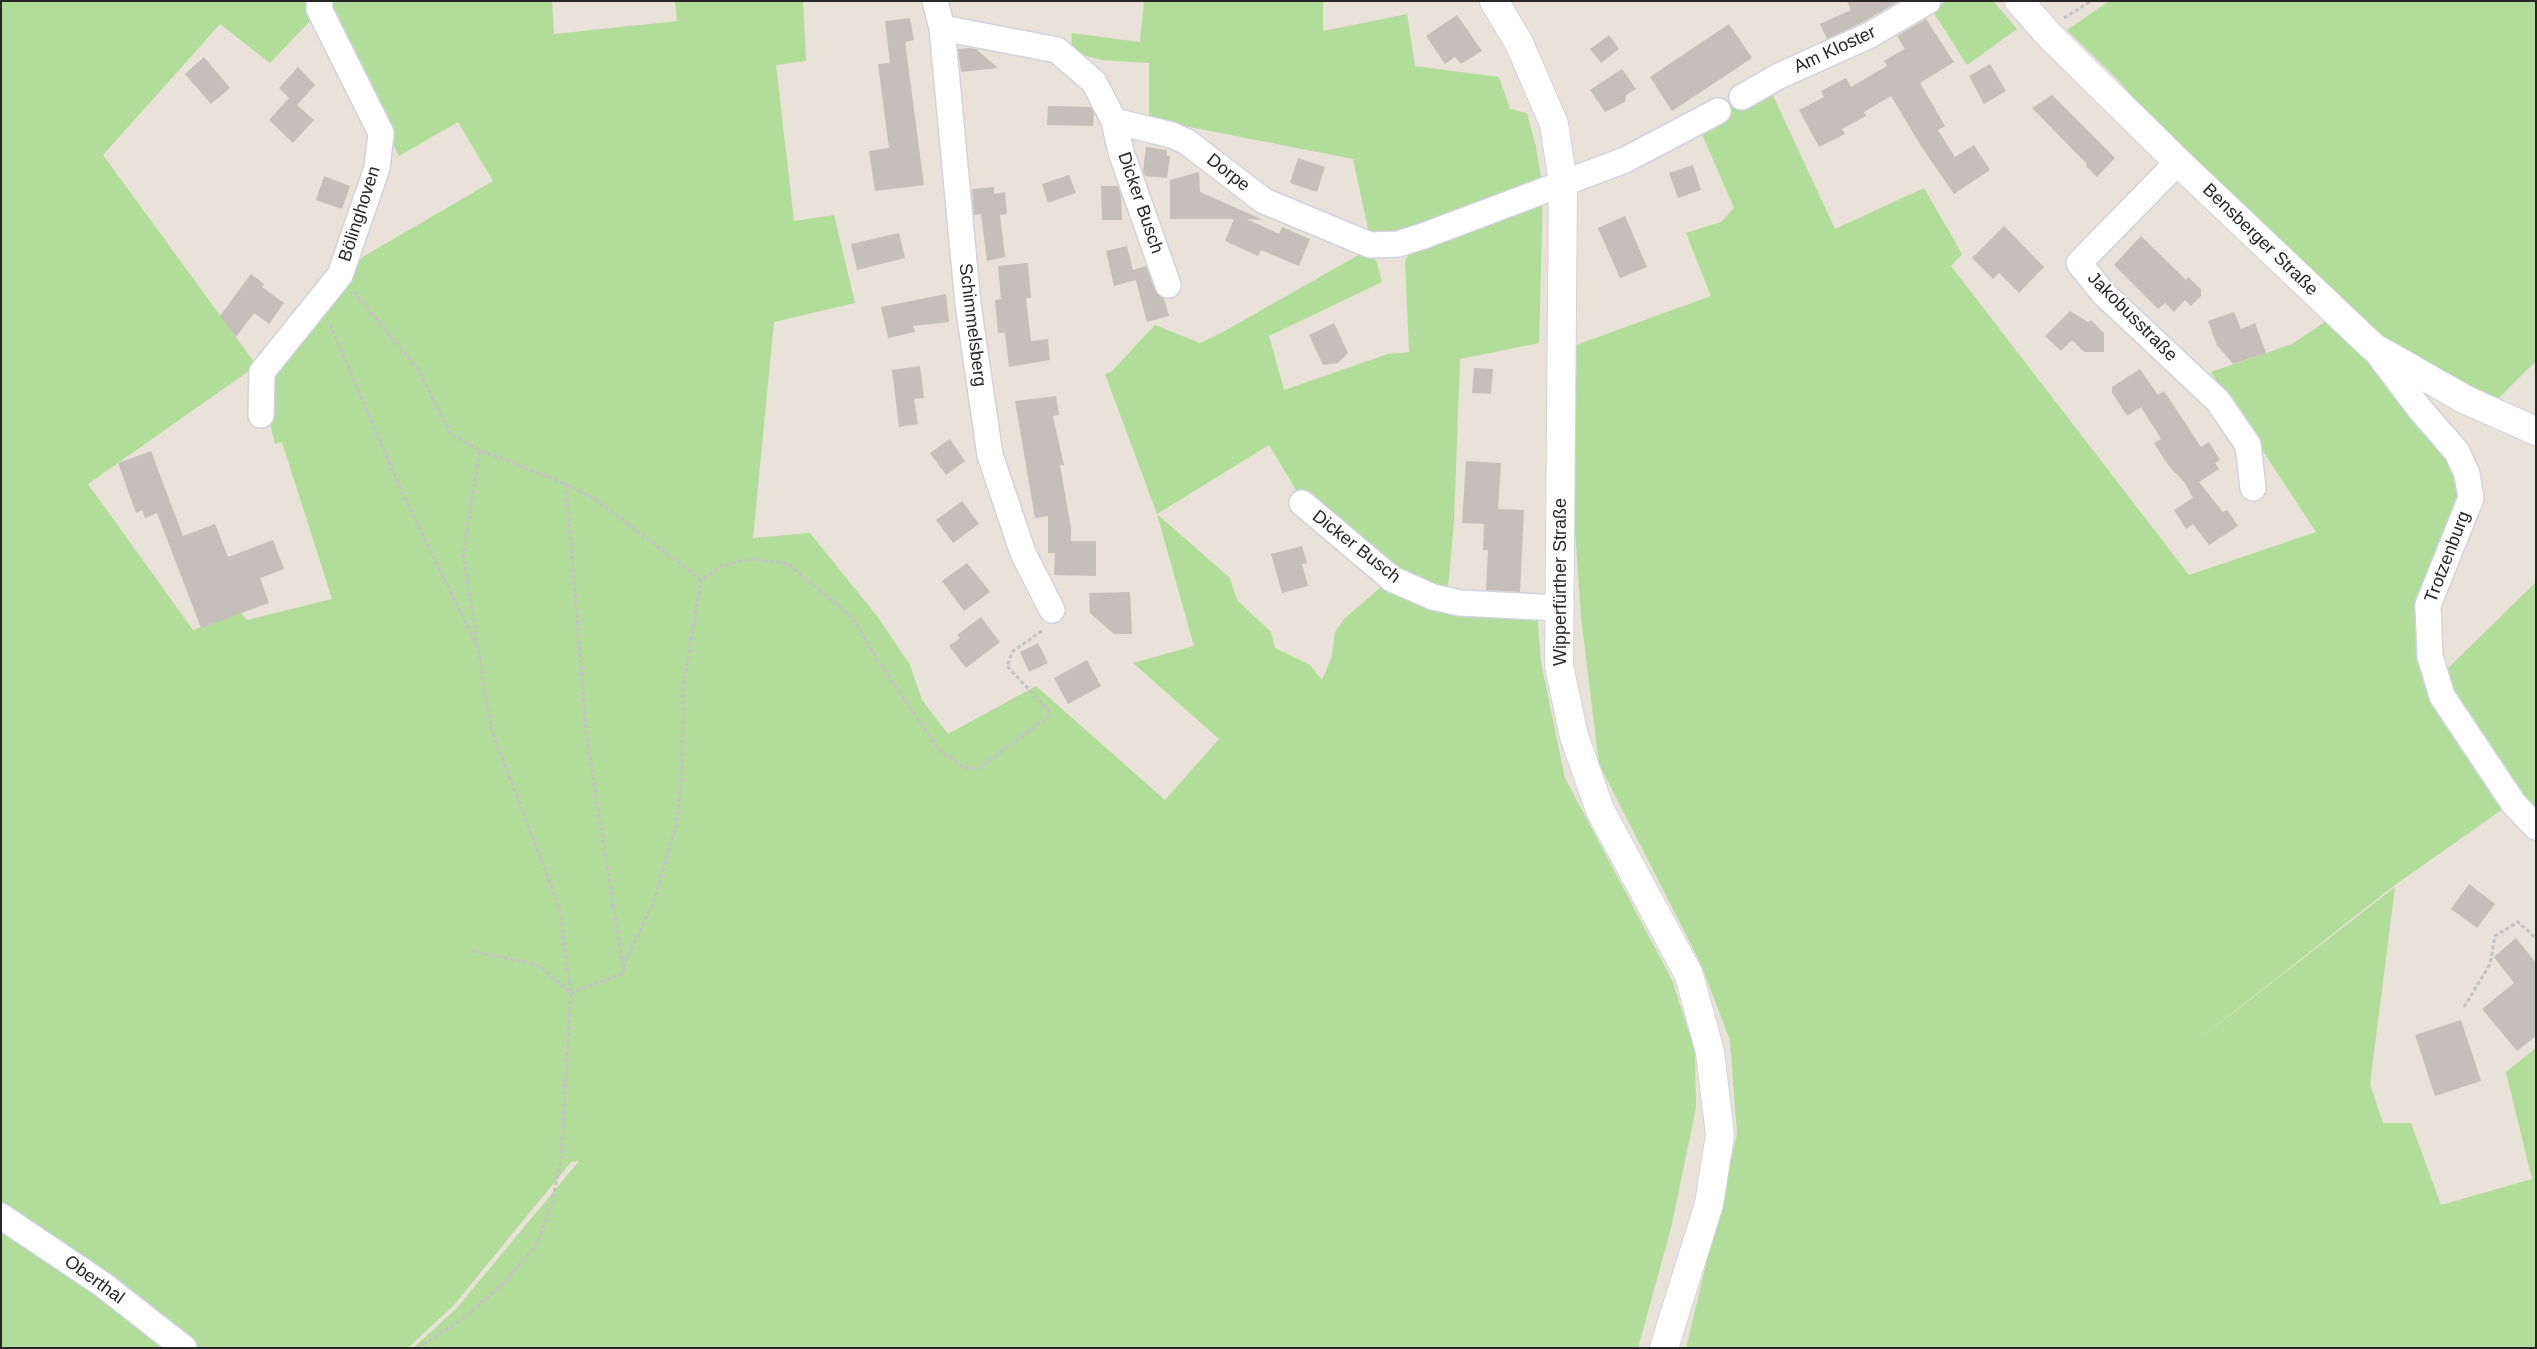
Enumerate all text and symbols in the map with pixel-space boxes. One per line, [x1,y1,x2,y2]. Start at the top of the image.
street label: Am Kloster [1791,22,1879,78]
street label: Dicker Busch [1113,149,1167,257]
street label: Dorpe [1202,149,1254,197]
street label: Bölinghoven [334,164,386,264]
street label: Bensberger Straße [2198,179,2322,301]
street label: Schimmelsberg [954,262,990,388]
street label: Jakobusstraße [2083,268,2181,366]
street label: Wipperfürther Straße [1550,498,1572,666]
street label: Dicker Busch [1308,506,1404,588]
street label: Trotzenburg [2421,508,2475,606]
street label: Oberthal [60,1251,128,1309]

